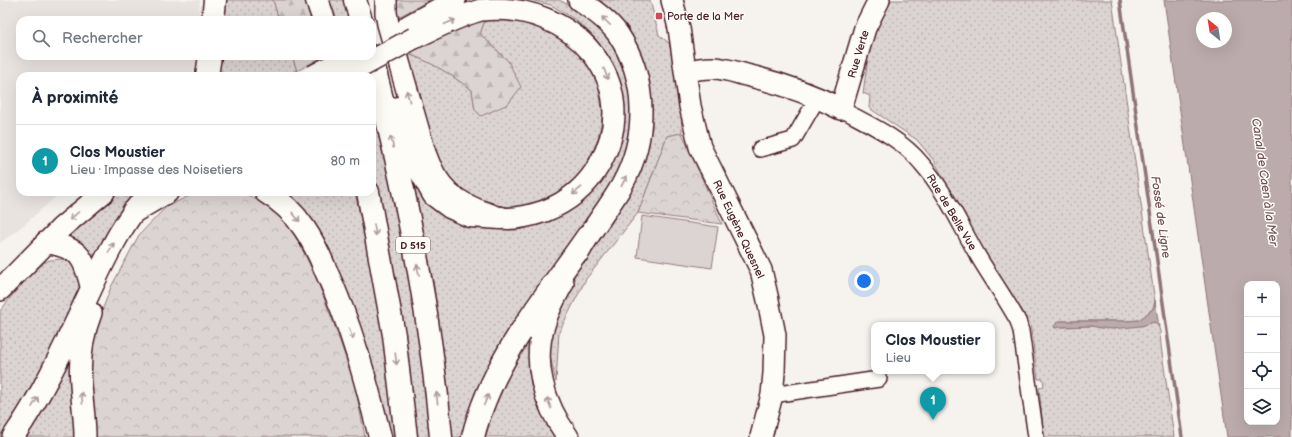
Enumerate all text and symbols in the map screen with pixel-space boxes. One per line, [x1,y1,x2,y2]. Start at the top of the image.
place label: Porte de la Mer [667,10,745,23]
marker: Porte de la Mer [654,11,664,21]
north arrow [1196,12,1232,48]
search box [16,16,376,60]
one-way arrow [601,16,611,26]
one-way arrow [444,18,456,25]
icon: search [30,27,52,49]
street label: Rue Verte [845,28,872,80]
text: Rechercher [62,29,142,48]
one-way arrow [602,67,610,79]
text: À proximité [32,88,118,108]
one-way arrow [404,89,411,102]
water label: Canal de Caen à la Mer [1248,117,1281,248]
one-way arrow [388,136,396,149]
text: Clos Moustier [70,143,165,162]
text: 1 [42,153,48,169]
text: 80 m [331,153,360,169]
text: Lieu · Impasse des Noisetiers [70,162,243,178]
street label: Rue de Belle Vue [924,172,980,253]
one-way arrow [621,175,628,187]
water label: Fossé de Ligne [1147,175,1174,259]
street label: Rue Eugène Quesnel [710,178,767,280]
one-way arrow [571,187,582,196]
one-way arrow [69,211,79,221]
one-way arrow [291,212,300,223]
one-way arrow [371,223,379,236]
road number: D 515 [396,237,430,253]
one-way arrow [108,242,115,254]
one-way arrow [414,264,422,277]
your location [854,271,874,291]
map controls [1244,281,1280,425]
button: + [1244,281,1280,317]
button: − [1244,317,1280,353]
popup [871,322,995,374]
one-way arrow [348,328,356,340]
text: Clos Moustier [886,331,980,350]
text: Lieu [886,350,911,366]
one-way arrow [393,352,400,365]
button: locate [1244,353,1280,389]
pin: 1 [920,387,946,420]
button: layers [1244,389,1280,425]
one-way arrow [78,392,85,405]
one-way arrow [433,392,441,405]
one-way arrow [482,395,490,407]
one-way arrow [31,396,39,408]
one-way arrow [544,398,552,410]

